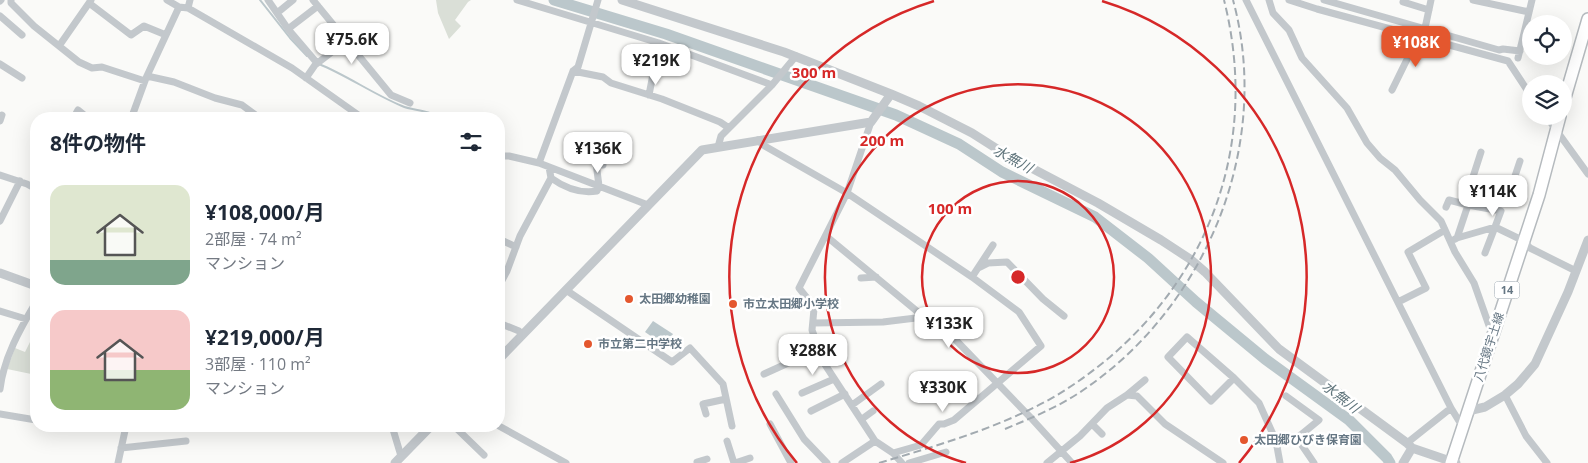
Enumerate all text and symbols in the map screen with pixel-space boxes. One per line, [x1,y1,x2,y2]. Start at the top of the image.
map controls [1522,15,1572,125]
button: locate [1522,15,1572,65]
pin: ¥75.6K [311,22,393,65]
pin: ¥108K [1381,26,1451,68]
text: ¥75.6K [326,28,378,50]
text: ¥108K [1392,31,1440,53]
pin: ¥219K [621,44,691,86]
text: ¥219K [632,49,680,71]
text: 300 m [792,62,836,82]
button: layers [1522,75,1572,125]
icon: filters [457,128,485,156]
text: 8件の物件 [50,129,146,157]
text: 200 m [860,130,904,150]
pin: ¥136K [563,132,633,174]
text: ¥136K [574,137,622,159]
water label: 水無川 [990,140,1038,178]
pin: ¥114K [1458,174,1528,217]
text: ¥114K [1469,180,1517,202]
text: ¥108,000/月 [205,198,325,226]
text: 100 m [928,198,972,218]
icon: home [90,205,150,265]
text: 2部屋 · 74 m² [205,228,302,250]
text: マンション [205,252,285,274]
centre of rings [1009,268,1027,286]
road number: 14 [1494,282,1520,298]
place label: 太田郷幼稚園 [639,290,711,307]
marker: 太田郷幼稚園 [623,293,635,305]
place label: 市立太田郷小学校 [743,295,839,312]
marker: 市立太田郷小学校 [727,298,739,310]
pin: ¥133K [914,306,984,349]
street label: 八代鏡宇土線 [1469,310,1508,384]
text: ¥133K [925,312,973,334]
text: ¥219,000/月 [205,323,325,351]
icon: home [90,330,150,390]
pin: ¥288K [778,334,848,376]
place label: 市立第二中学校 [598,335,682,352]
marker: 市立第二中学校 [582,338,594,350]
text: ¥288K [789,339,837,361]
text: 3部屋 · 110 m² [205,353,311,375]
pin: ¥330K [908,370,978,413]
text: ¥330K [919,376,967,398]
water label: 水無川 [1319,376,1365,418]
text: マンション [205,377,285,399]
place label: 太田郷ひびき保育園 [1254,431,1362,448]
marker: 太田郷ひびき保育園 [1238,434,1250,446]

